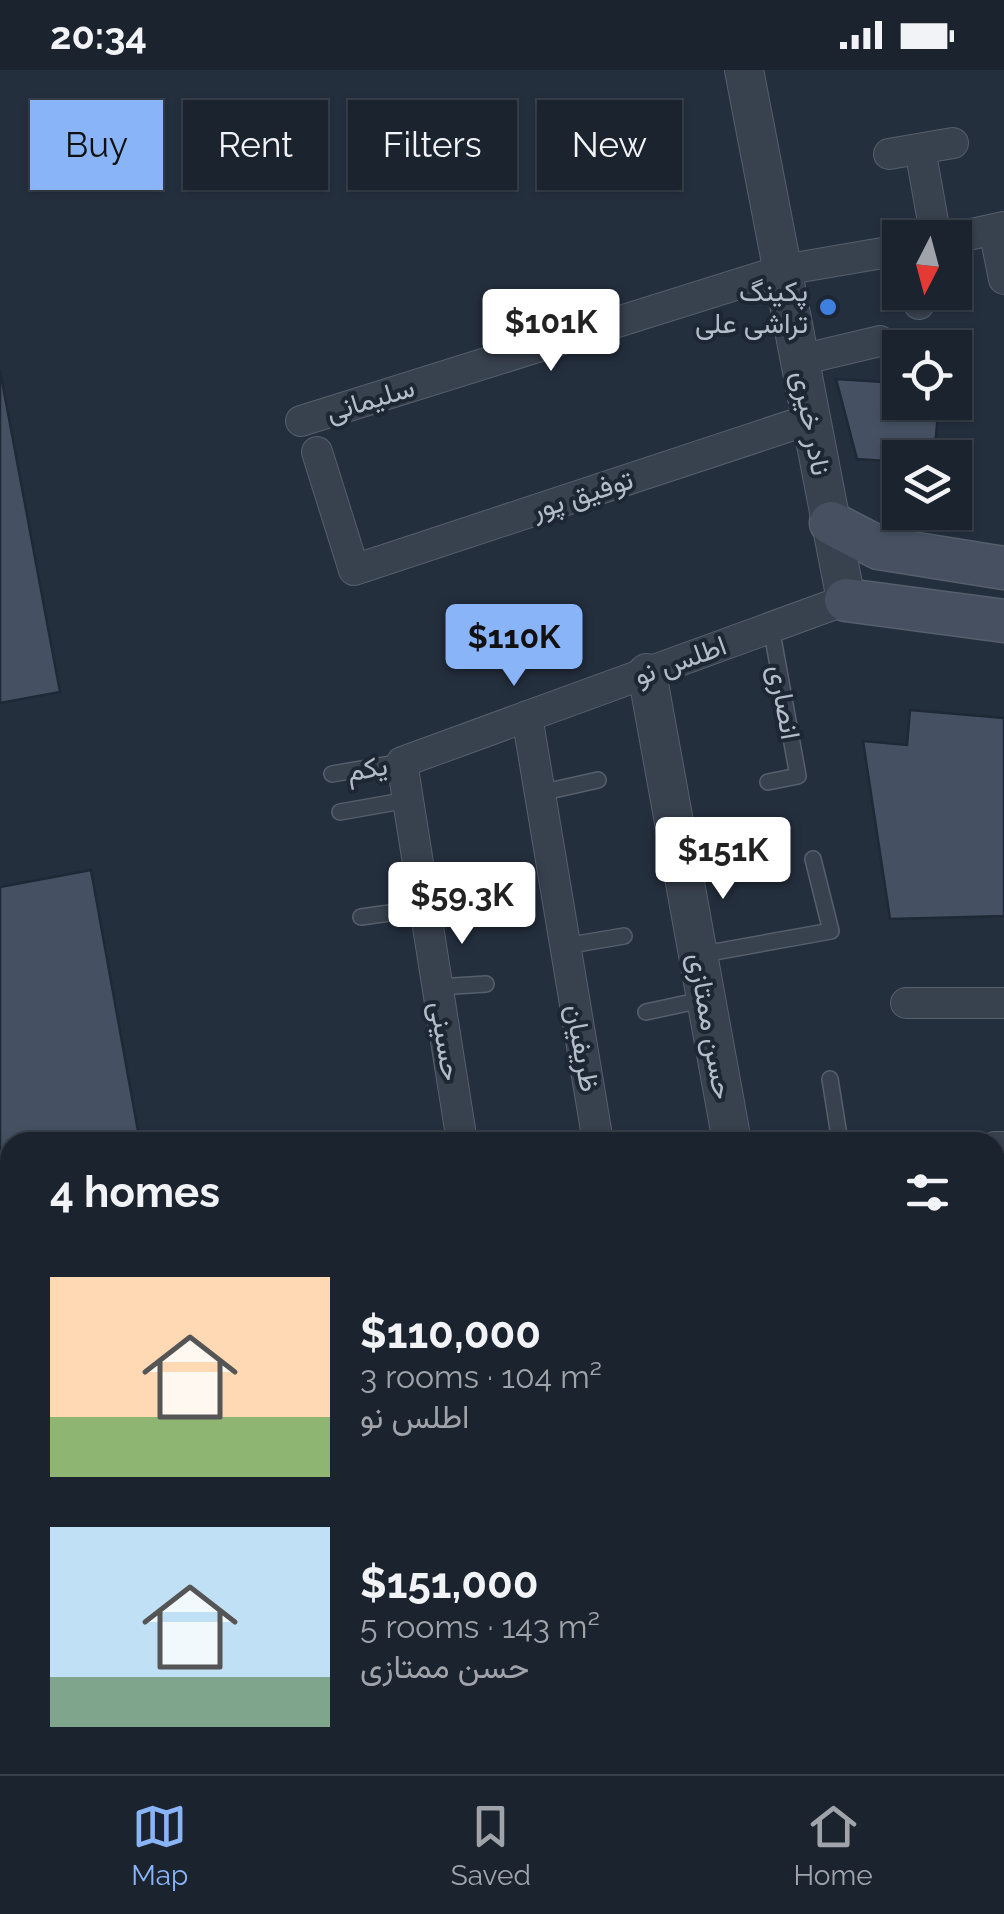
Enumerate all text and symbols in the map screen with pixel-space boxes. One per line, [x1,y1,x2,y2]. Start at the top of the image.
text: 20:34 [50,13,147,58]
chip: Buy [30,100,163,190]
chip: Rent [183,100,328,190]
chip: Filters [348,100,517,190]
chip: New [537,100,682,190]
north arrow [882,220,972,310]
map controls [882,220,972,530]
place label: پکینگ تراشی علی [695,275,808,341]
pin: $101K [481,289,621,374]
marker: پکینگ تراشی علی [817,296,839,318]
text: $101K [505,303,597,340]
button: locate [882,330,972,420]
street label: نادر خیری [784,368,838,478]
street label: سلیمانی [322,370,418,429]
button: layers [882,440,972,530]
street label: توفیق پور [526,463,638,529]
pin: $110K [444,604,584,689]
text: $110K [468,618,560,655]
street label: اطلس نو [629,629,731,693]
street label: انصاری [761,662,807,742]
street label: یکم [344,749,390,790]
pin: $151K [653,817,793,902]
text: $151K [677,831,769,868]
pin: $59.3K [381,862,543,947]
text: $59.3K [410,876,514,913]
street label: حسن ممتازی [680,950,740,1102]
street label: حسینی [423,999,468,1083]
street label: ظریفیان [558,1002,606,1095]
icon: filters [900,1165,955,1220]
text: 4 homes [50,1168,220,1217]
text: $110,000 [360,1309,541,1358]
icon: home [130,1317,250,1437]
text: 3 rooms · 104 m² [360,1358,602,1395]
text: اطلس نو [360,1398,470,1435]
text: $151,000 [360,1559,539,1608]
icon: home [130,1567,250,1687]
text: 5 rooms · 143 m² [360,1608,600,1645]
text: حسن ممتازی [360,1648,529,1685]
tab: Map [131,1799,188,1892]
tab: Saved [451,1799,531,1892]
tab: Home [793,1799,873,1892]

